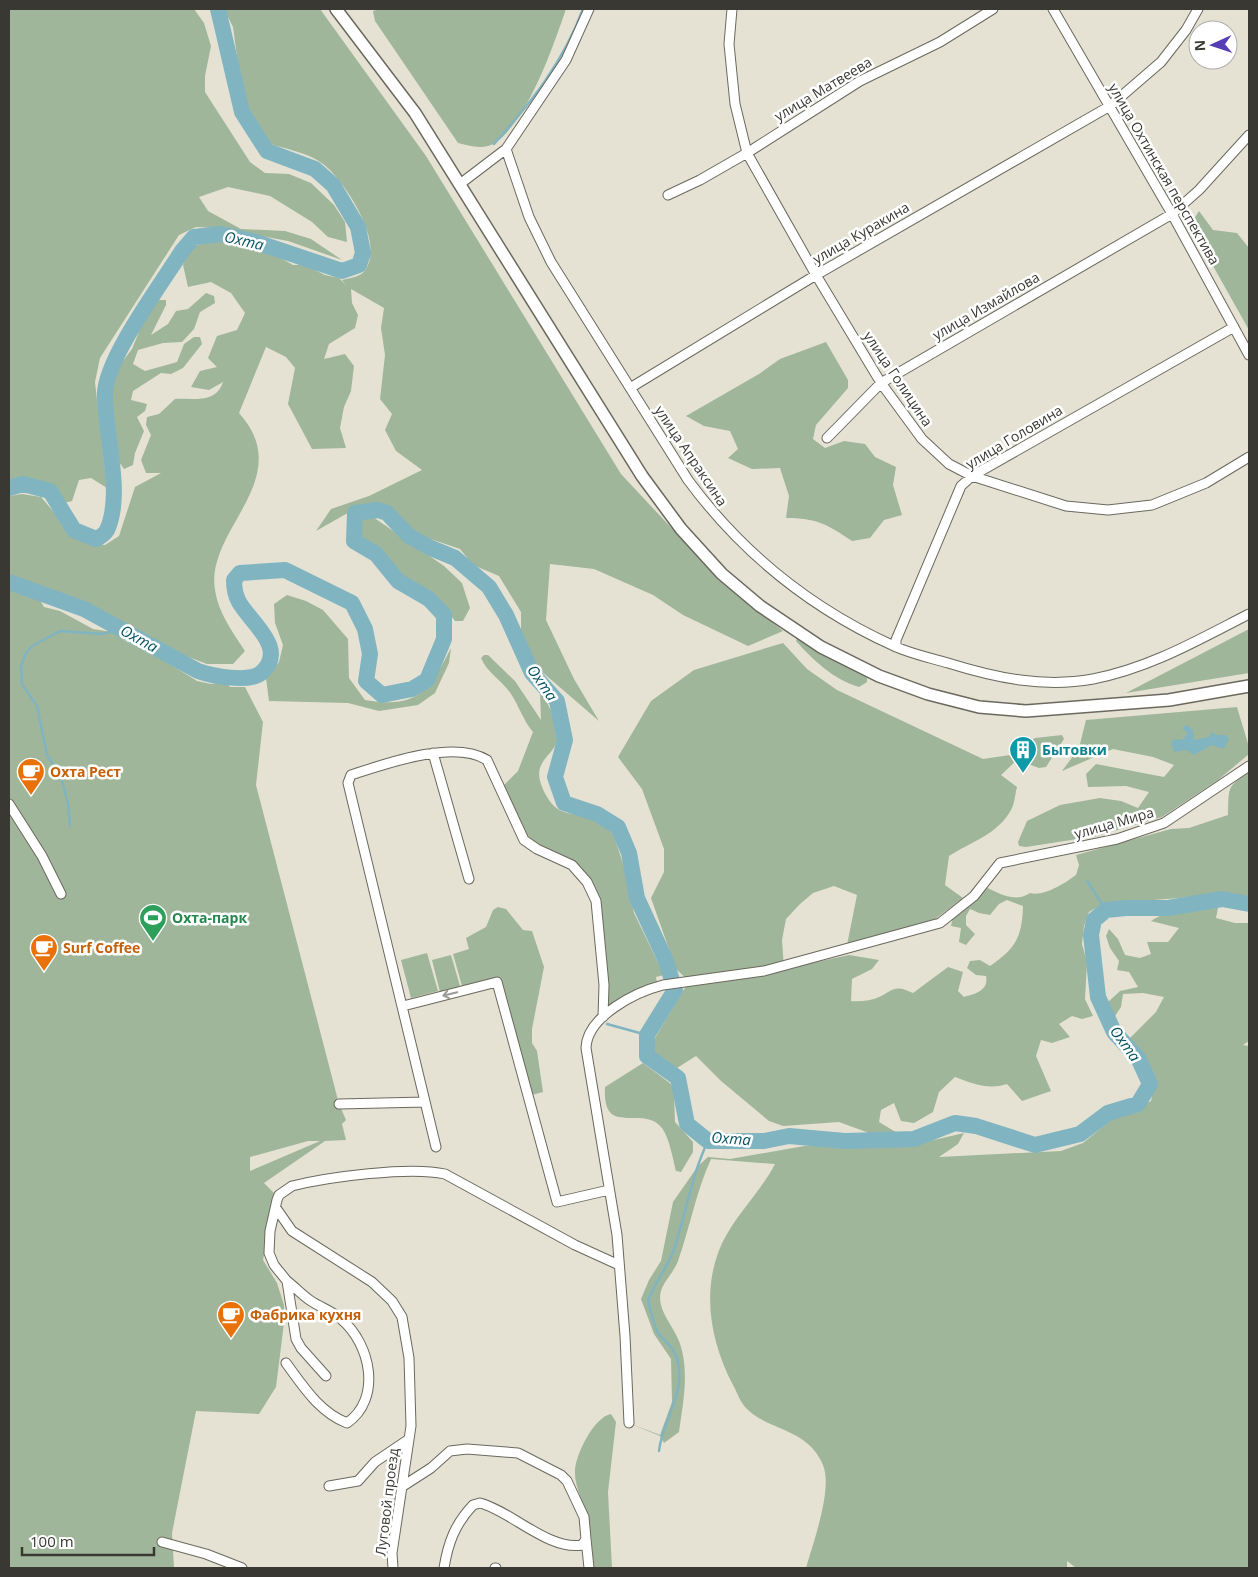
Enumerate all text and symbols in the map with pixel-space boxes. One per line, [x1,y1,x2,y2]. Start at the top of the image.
north arrow [1188,20,1238,70]
text: N [1190,40,1209,52]
street label: улица Матвеева [770,52,875,125]
street label: улица Охтинская перспектива [1105,80,1224,268]
street label: улица Куракина [809,197,913,268]
water label: Охта [223,226,266,254]
street label: улица Измайлова [929,267,1043,344]
street label: улица Голицина [859,327,937,430]
street label: улица Головина [962,400,1066,473]
street label: улица Апраксина [651,402,732,510]
water label: Охта [117,620,162,657]
water label: Охта [523,660,563,705]
building icon: Бытовки [1008,735,1038,774]
place label: Бытовки [1042,740,1107,759]
cafe icon: Охта Рест [16,757,46,796]
place label: Охта Рест [50,762,121,781]
street label: улица Мира [1072,802,1156,843]
sports icon: Охта-парк [138,903,168,942]
place label: Охта-парк [172,908,247,927]
cafe icon: Surf Coffee [29,933,59,972]
place label: Surf Coffee [63,938,140,957]
one-way arrow [443,990,459,999]
water label: Охта [1106,1022,1146,1066]
water label: Охта [711,1127,752,1149]
cafe icon: Фабрика кухня [216,1300,246,1339]
place label: Фабрика кухня [250,1305,361,1324]
street label: Луговой проезд [370,1447,403,1557]
scale bar [22,1524,155,1556]
text: 100 m [30,1531,74,1551]

